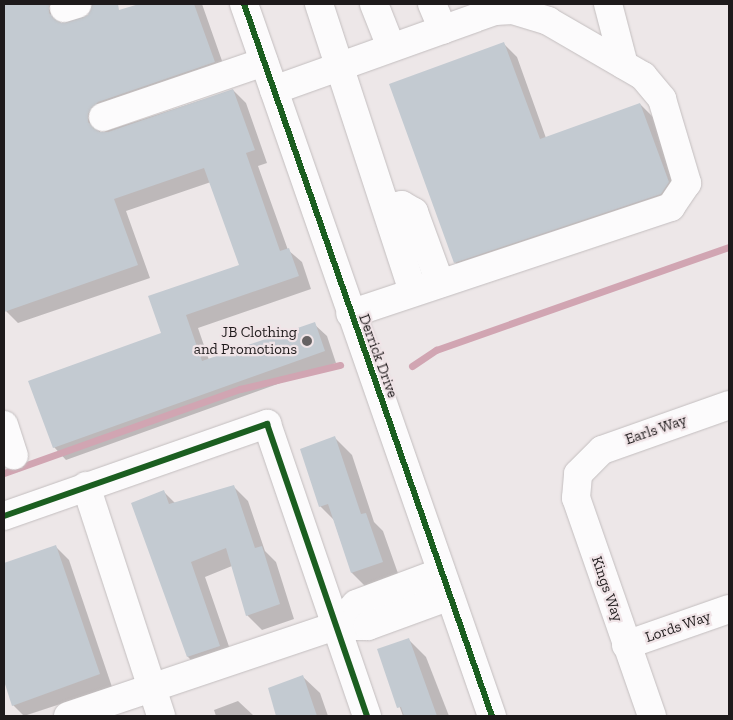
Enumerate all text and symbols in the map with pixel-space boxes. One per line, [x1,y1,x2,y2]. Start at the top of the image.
street label: Derrick Drive [355,312,401,400]
place label: JB Clothing and Promotions [194,323,297,358]
marker: JB Clothing and Promotions [301,335,313,347]
street label: Earls Way [623,411,689,449]
street label: Kings Way [587,554,627,624]
street label: Lords Way [643,607,713,647]

